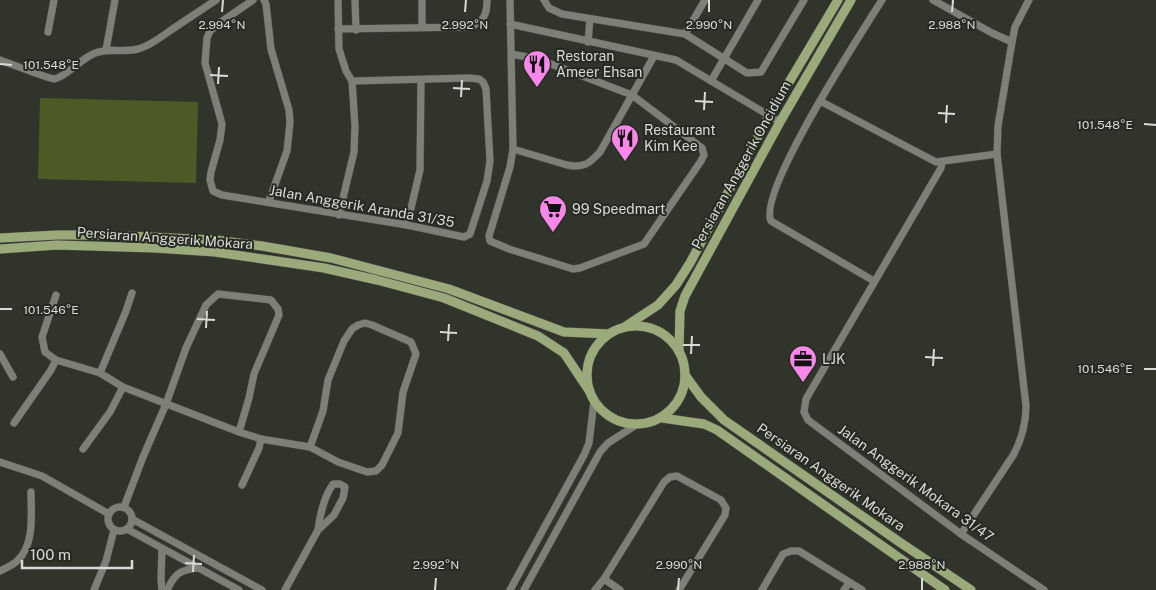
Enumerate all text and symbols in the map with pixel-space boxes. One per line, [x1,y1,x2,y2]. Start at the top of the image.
text: 2.994°N [199,18,245,32]
text: 2.992°N [442,18,488,32]
text: 2.990°N [686,18,732,32]
text: 2.988°N [928,18,976,32]
place label: Restoran Ameer Ehsan [556,48,642,80]
restaurant icon: Restoran Ameer Ehsan [522,49,552,88]
text: 101.548°E [23,58,79,72]
street label: Persiaran Anggerik Oncidium [688,78,794,252]
text: 101.548°E [1077,118,1133,132]
place label: Restaurant Kim Kee [644,122,716,154]
restaurant icon: Restaurant Kim Kee [610,123,640,162]
street label: Jalan Anggerik Aranda 31/35 [268,182,456,230]
supermarket icon: 99 Speedmart [538,194,568,233]
place label: 99 Speedmart [572,201,665,217]
street label: Persiaran Anggerik Mokara [76,224,254,252]
text: 101.546°E [23,303,79,317]
office icon: LJK [788,344,818,383]
place label: LJK [822,351,846,367]
text: 101.546°E [1077,362,1133,376]
street label: Persiaran Anggerik Mokara [754,420,908,534]
street label: Jalan Anggerik Mokara 31/47 [835,421,997,545]
scale bar [22,538,132,570]
text: 100 m [30,546,71,563]
text: 2.992°N [413,558,459,572]
text: 2.990°N [656,558,702,572]
text: 2.988°N [898,558,946,572]

